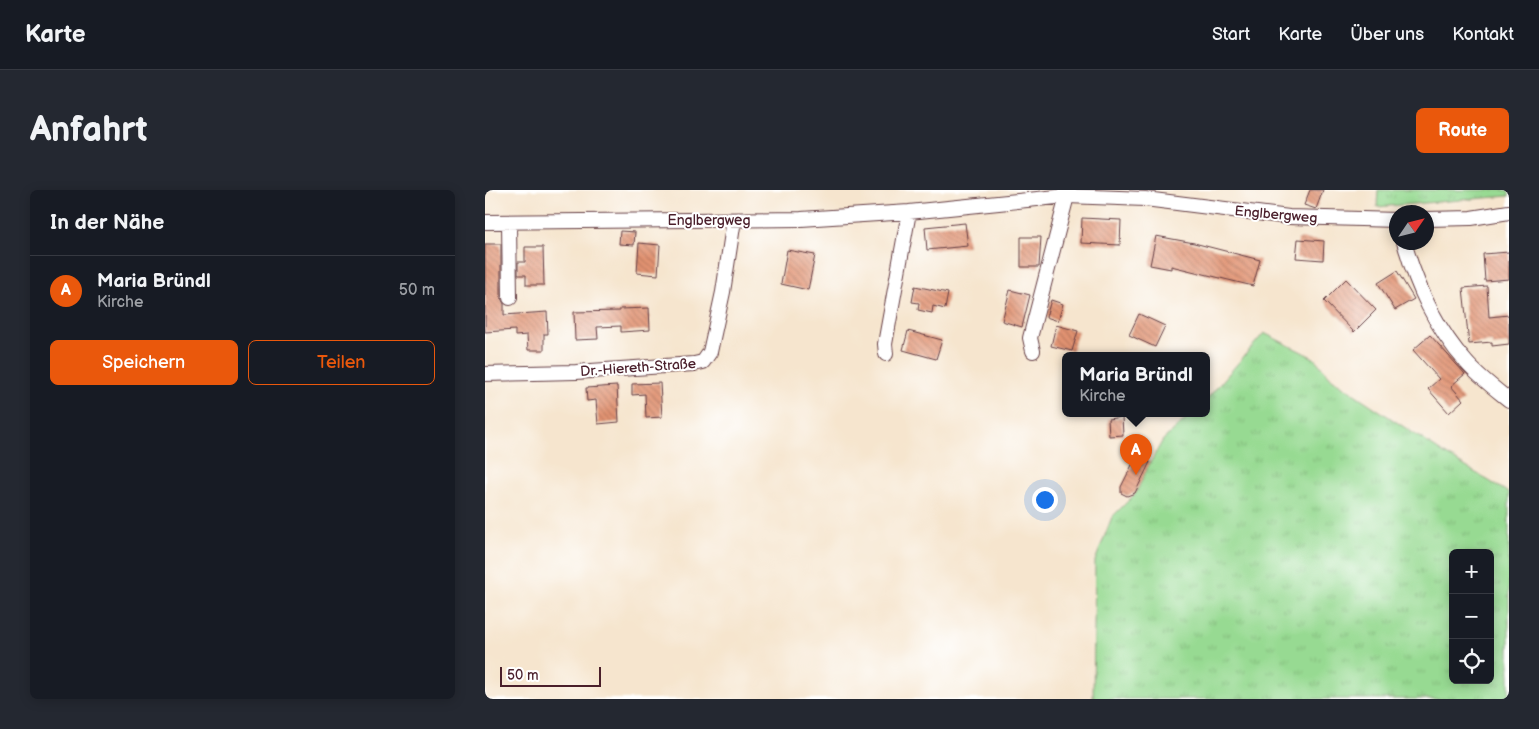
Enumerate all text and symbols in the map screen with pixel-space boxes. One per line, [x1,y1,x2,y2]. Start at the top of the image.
text: Karte [25,20,86,49]
text: Start [1212,24,1250,45]
text: Karte [1278,24,1322,45]
text: Über uns [1350,24,1424,45]
text: Kontakt [1452,24,1514,45]
button: Route [1416,108,1509,153]
text: Anfahrt [30,109,148,152]
street label: Englbergweg [1234,202,1318,227]
north arrow [1389,205,1434,250]
text: In der Nähe [50,210,164,235]
street label: Englbergweg [667,212,751,229]
text: Maria Bründl [97,270,211,293]
text: A [61,281,71,300]
text: 50 m [399,281,435,300]
text: Kirche [97,293,143,312]
button: Speichern [50,340,238,385]
button: Teilen [248,340,435,385]
popup [1062,352,1210,417]
street label: Dr.-Hiereth-Straße [580,355,696,380]
text: Maria Bründl [1079,364,1193,387]
text: Kirche [1079,387,1126,406]
pin: A [1120,434,1152,475]
your location [1032,487,1058,513]
map controls [1449,549,1494,684]
button: + [1449,549,1494,594]
button: − [1449,594,1494,639]
button: locate [1449,639,1494,684]
scale bar [500,664,601,687]
text: 50 m [507,667,539,684]

